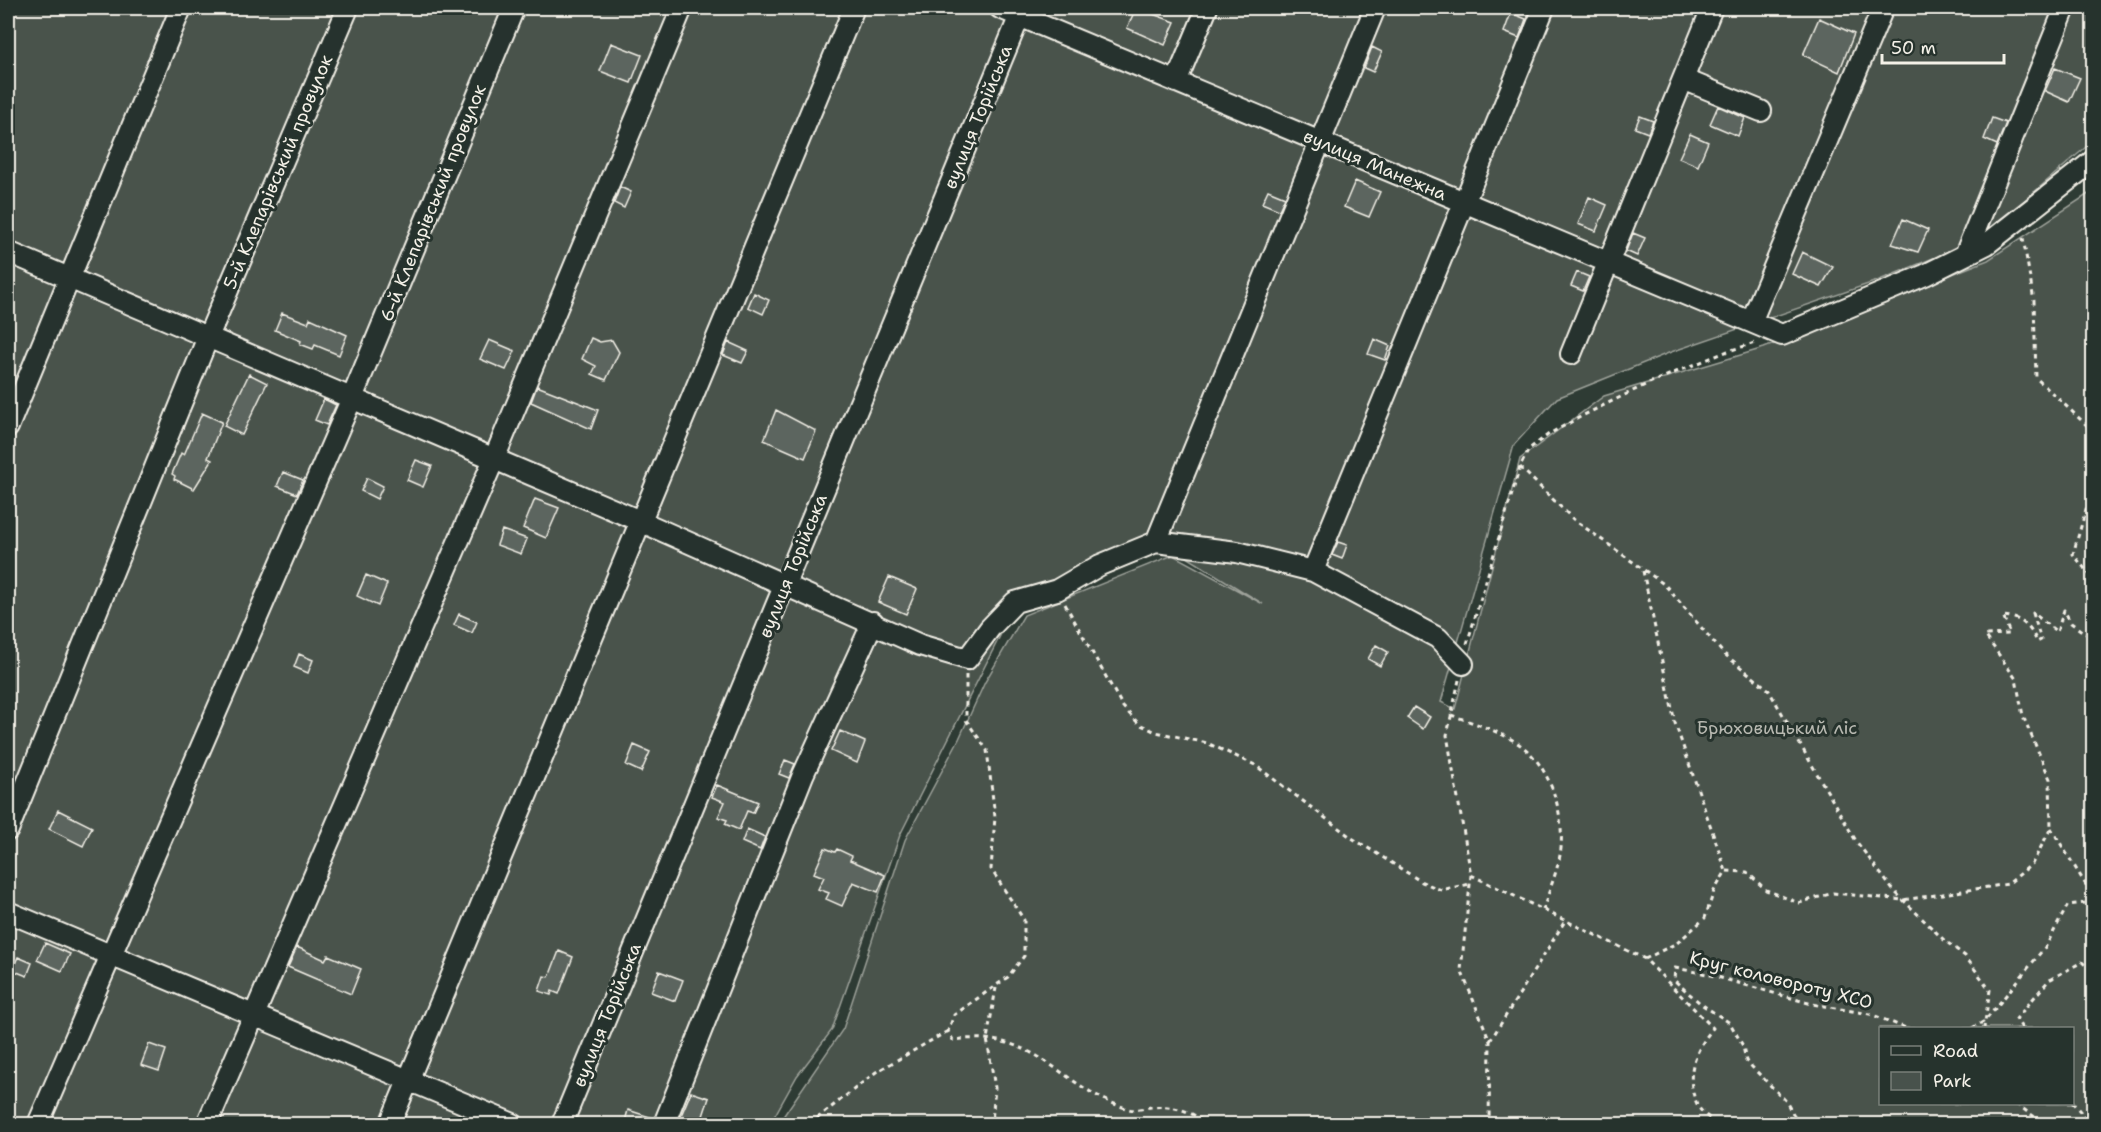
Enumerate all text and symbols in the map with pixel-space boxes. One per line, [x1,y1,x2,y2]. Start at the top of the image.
scale bar [1882,27,2004,65]
text: 50 m [1891,36,1936,60]
street label: вулиця Торійська [938,41,1018,193]
street label: 5-й Клепарівський провулок [218,51,339,293]
street label: 6-й Клепарівський провулок [374,80,492,325]
street label: вулиця Манежна [1300,124,1450,206]
street label: вулиця Торійська [753,490,833,642]
park label: Брюховицький ліс [1697,716,1857,740]
street label: вулиця Торійська [567,939,647,1091]
street label: Круг коловороту ХСО [1687,946,1875,1014]
legend [1879,1027,2074,1105]
text: Road [1933,1039,1978,1063]
text: Park [1933,1069,1972,1093]

